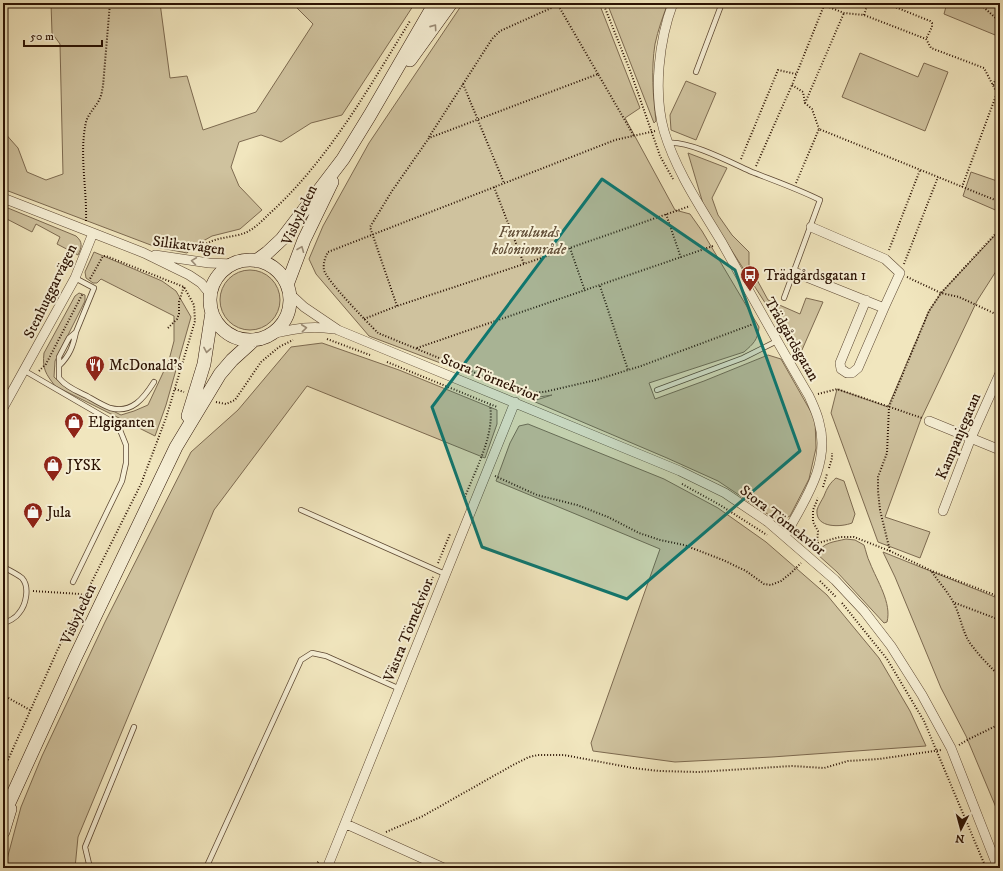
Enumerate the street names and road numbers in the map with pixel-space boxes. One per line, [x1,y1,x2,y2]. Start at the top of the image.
street label: Visbyleden [277,182,322,249]
street label: Silikatvägen [152,232,227,259]
street label: Stenhuggarvägen [19,241,82,342]
street label: Trädgårdsgatan [760,294,823,385]
street label: Stora Törnekvior [438,349,542,406]
street label: Kampanjegatan [932,390,985,482]
street label: Stora Törnekvior [736,481,830,560]
street label: Västra Törnekvior [379,576,438,685]
street label: Visbyleden [56,581,101,648]

